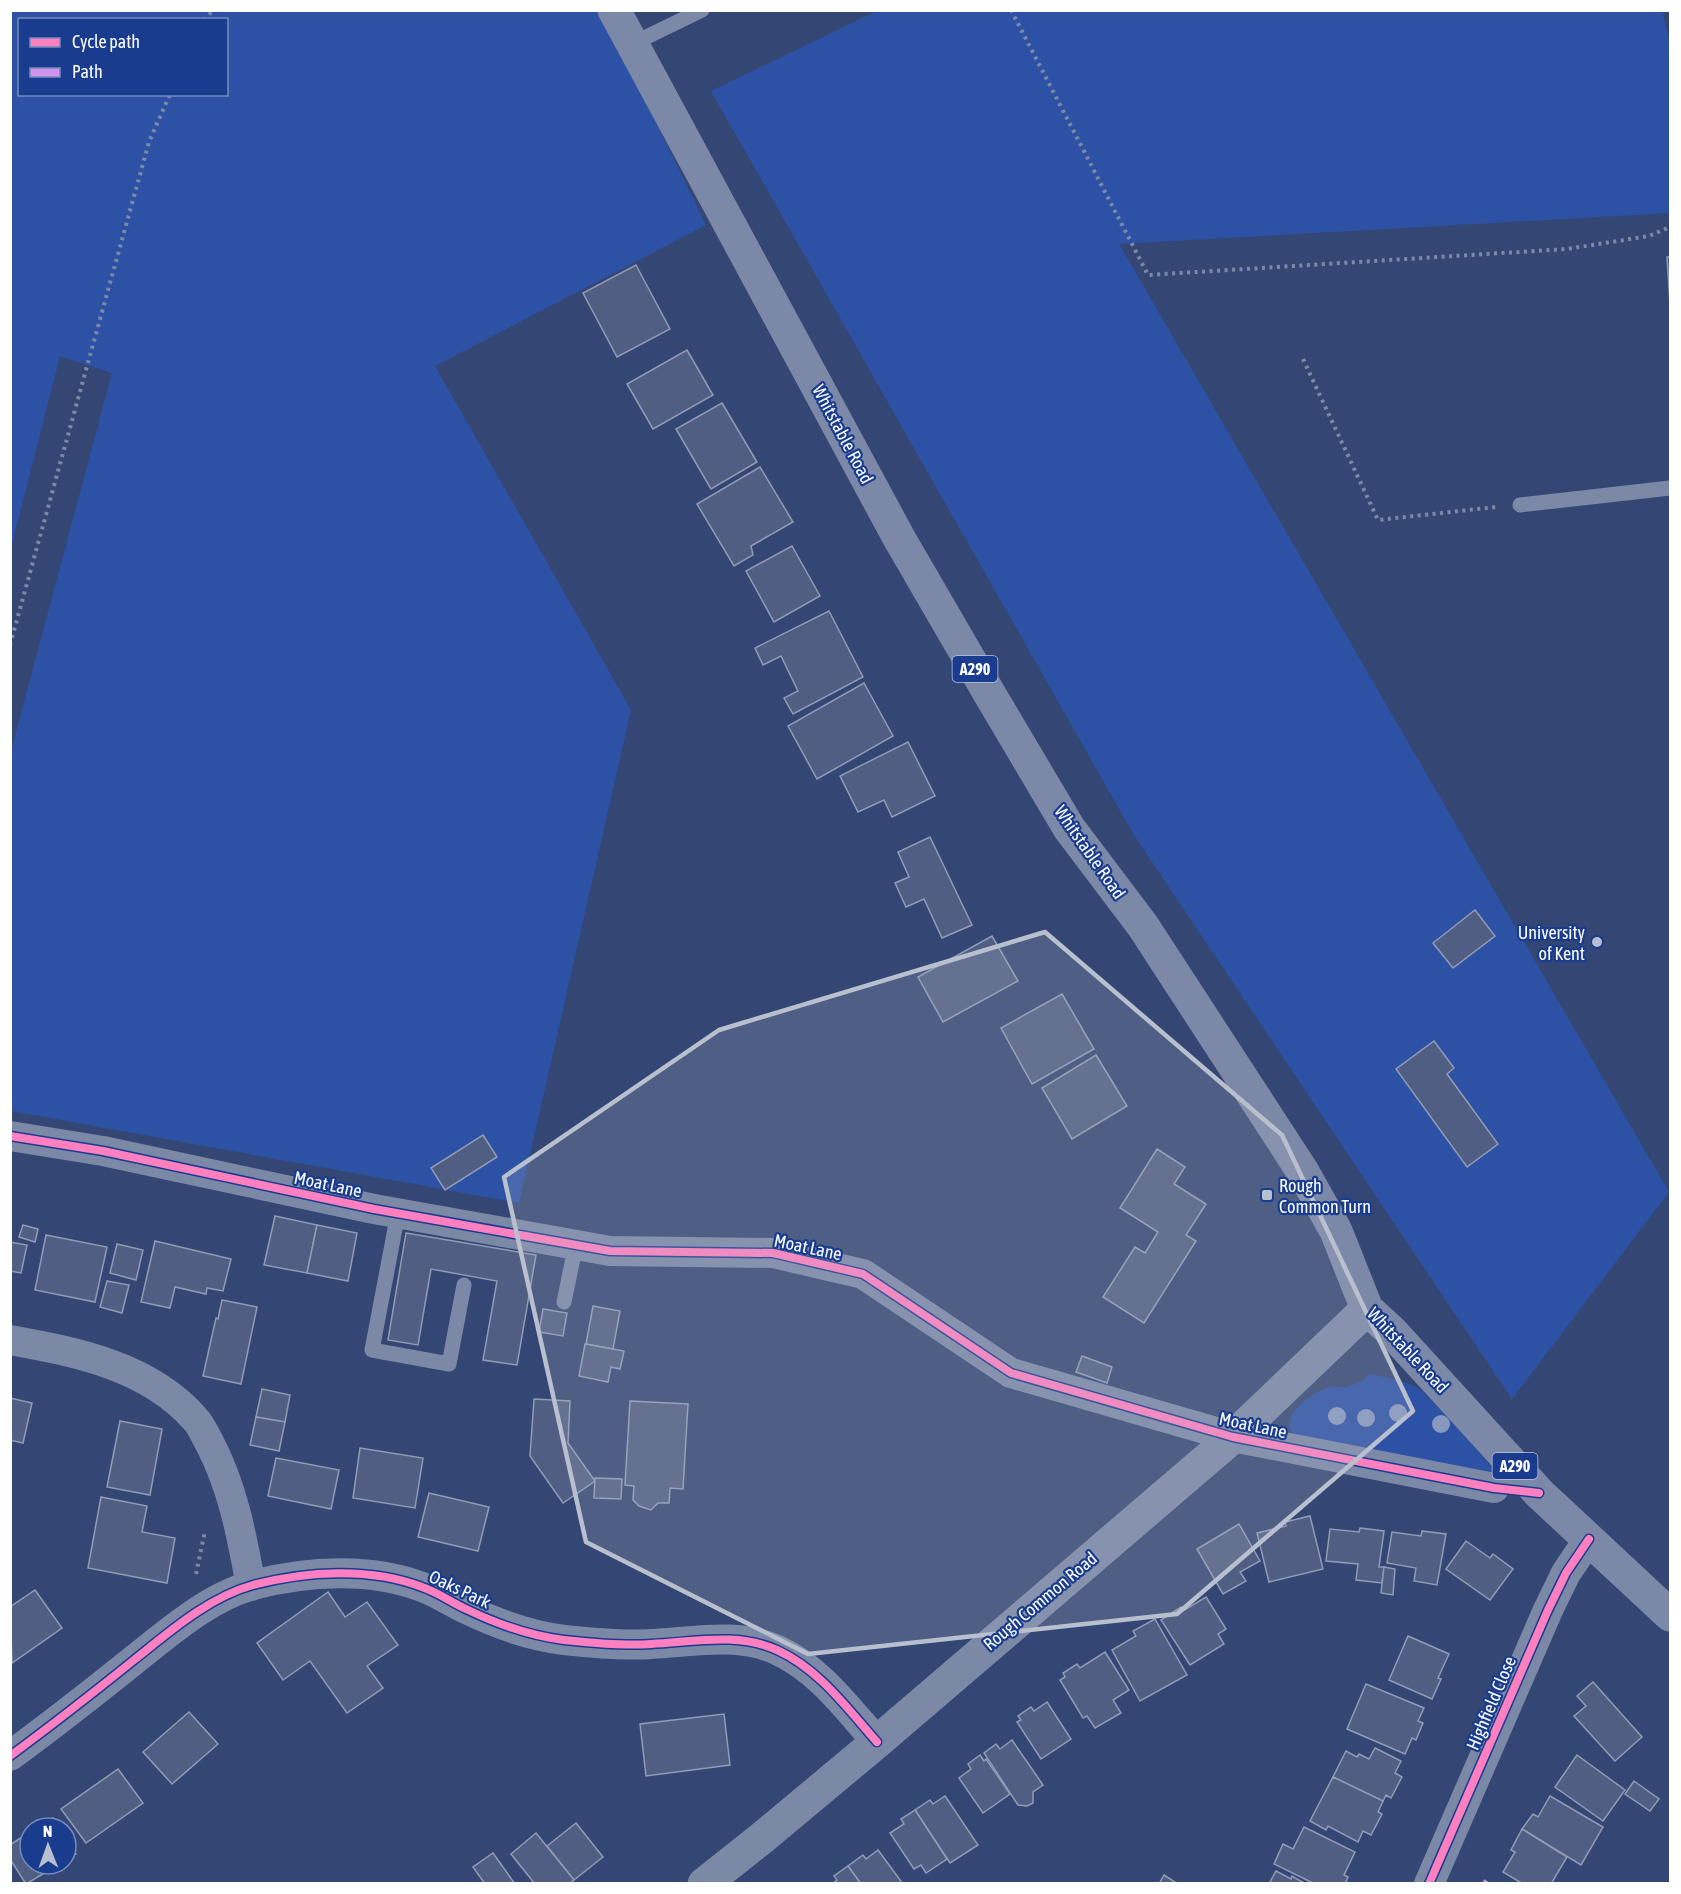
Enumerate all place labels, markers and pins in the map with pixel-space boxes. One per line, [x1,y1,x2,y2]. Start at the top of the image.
place label: University of Kent [1518,922,1585,964]
marker: University of Kent [1590,935,1604,949]
place label: Rough Common Turn [1279,1175,1371,1217]
marker: Rough Common Turn [1260,1188,1274,1202]

